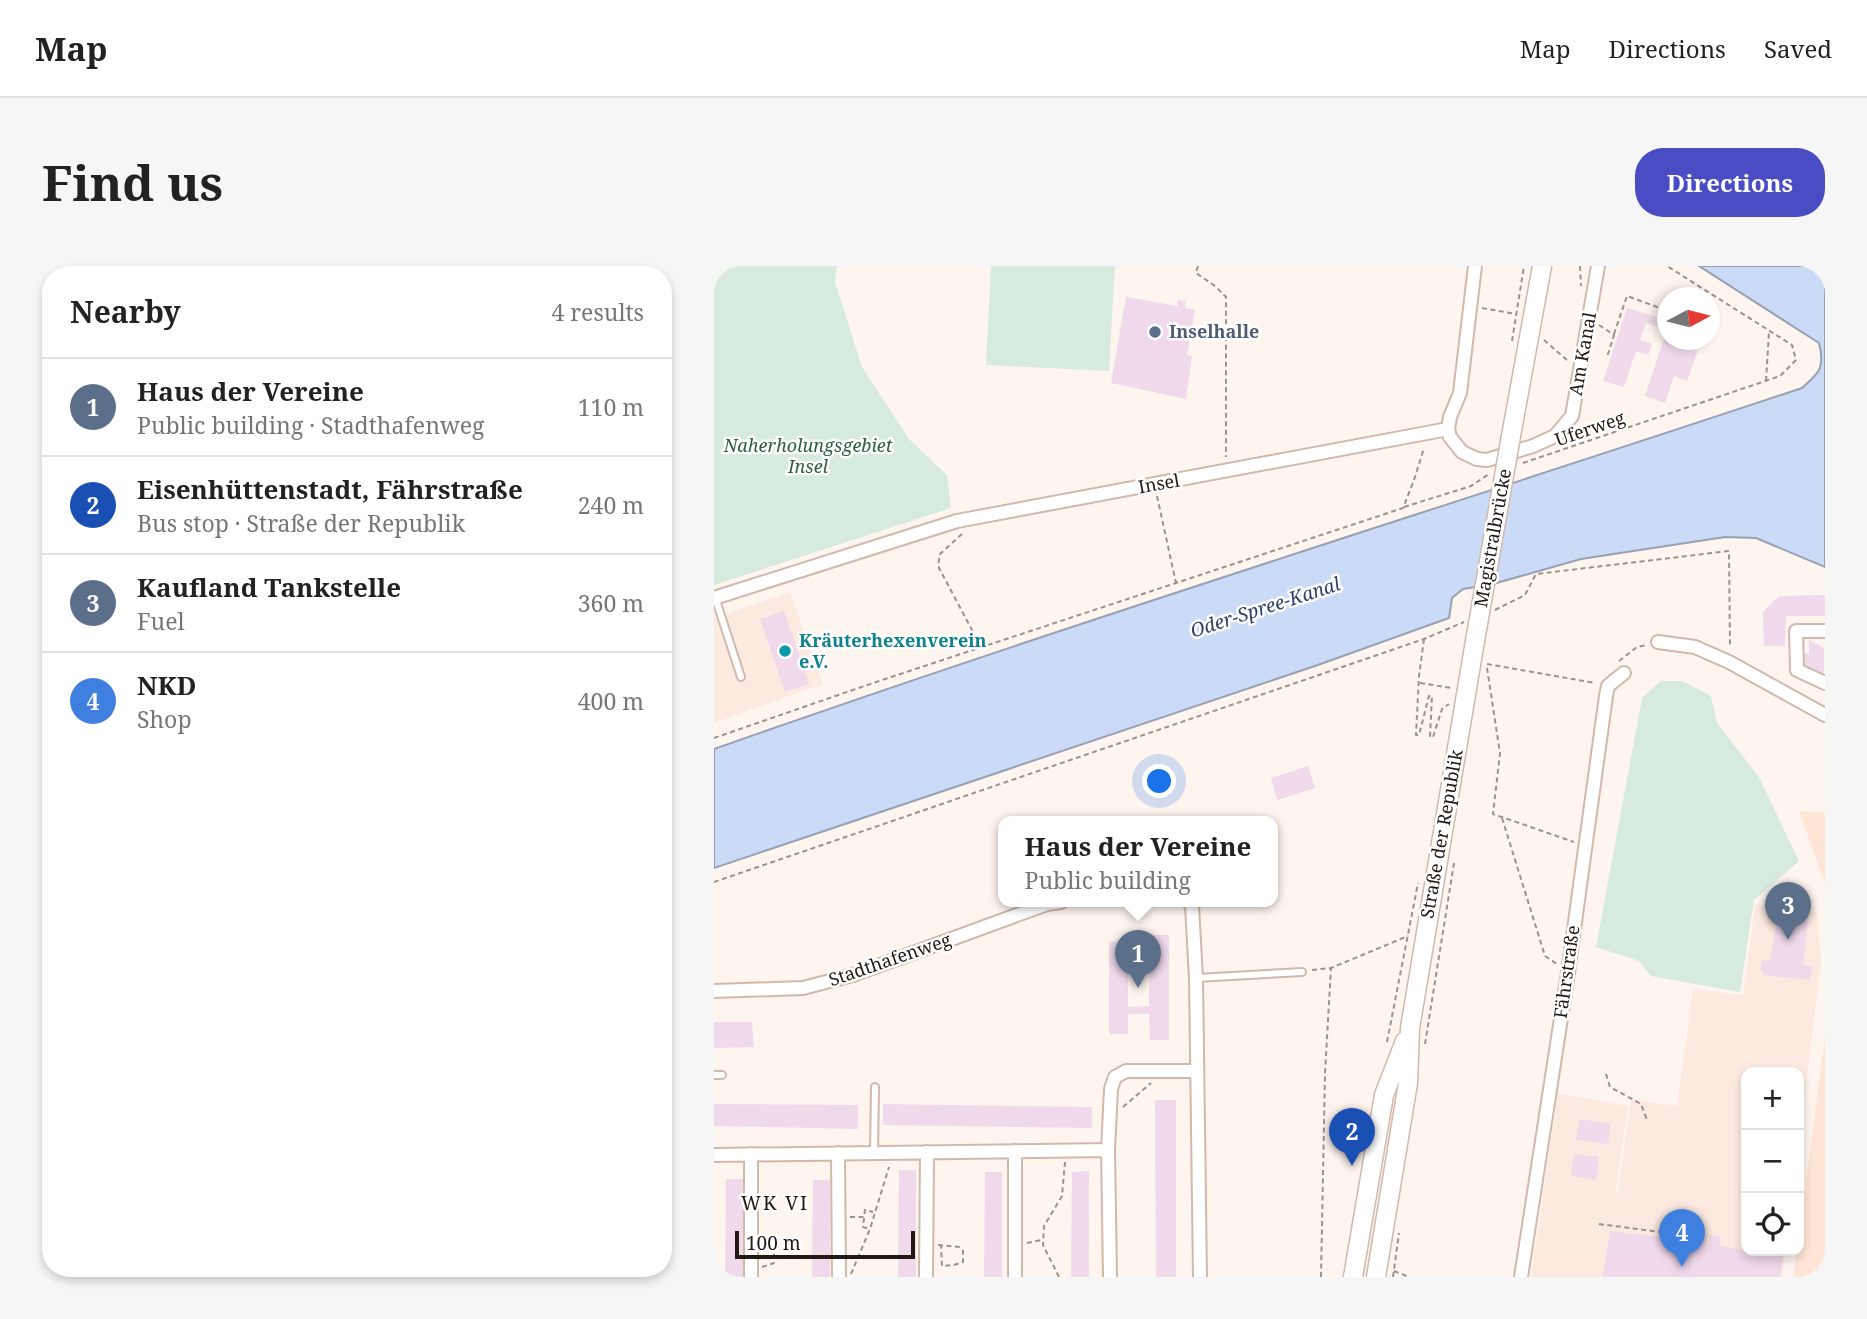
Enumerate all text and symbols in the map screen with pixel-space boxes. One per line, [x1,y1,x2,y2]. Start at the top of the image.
text: Map [35,26,108,71]
text: Map [1520,32,1571,65]
text: Directions [1609,32,1726,65]
text: Saved [1764,32,1832,65]
button: Directions [1635,148,1825,217]
text: Find us [42,149,223,215]
north arrow [1657,287,1720,350]
text: Nearby [70,291,181,332]
text: 4 results [551,296,644,328]
street label: Am Kanal [1563,310,1601,397]
place label: Inselhalle [1169,319,1259,343]
marker: Inselhalle [1147,324,1163,340]
text: Haus der Vereine [137,373,364,409]
text: 1 [87,391,100,423]
text: 110 m [578,391,644,423]
street label: Uferweg [1551,405,1628,451]
text: Public building · Stadthafenweg [137,409,484,441]
park label: Naherholungsgebiet Insel [723,433,893,478]
street label: Magistralbrücke [1468,467,1516,609]
street label: Insel [1136,468,1182,498]
text: Eisenhüttenstadt, Fährstraße [137,471,523,507]
text: 2 [87,489,100,521]
text: 240 m [578,489,644,521]
text: Bus stop · Straße der Republik [137,507,465,539]
text: Kaufland Tankstelle [137,569,401,605]
water label: Oder-Spree-Kanal [1187,570,1343,643]
text: 3 [87,587,100,619]
text: 360 m [578,587,644,619]
text: Fuel [137,605,185,637]
place label: Kräuterhexenverein e.V. [799,628,987,673]
marker: Kräuterhexenverein e.V. [777,643,793,659]
text: NKD [137,667,197,703]
text: 4 [87,685,100,717]
text: 400 m [578,685,644,717]
text: Shop [137,703,192,735]
street label: Straße der Republik [1414,747,1468,920]
your location [1142,764,1176,798]
popup [998,816,1278,907]
text: Haus der Vereine [1025,828,1251,864]
text: Public building [1025,864,1191,896]
pin: 3 [1765,882,1811,940]
street label: Fährstraße [1548,924,1584,1020]
street label: Stadthafenweg [825,927,954,991]
pin: 1 [1115,930,1161,988]
map controls [1741,1067,1804,1256]
button: + [1741,1067,1804,1130]
pin: 2 [1329,1108,1375,1166]
button: − [1741,1130,1804,1193]
district label: WK VI [741,1190,809,1216]
button: locate [1741,1193,1804,1256]
pin: 4 [1659,1209,1705,1267]
scale bar [735,1228,915,1260]
text: 100 m [746,1230,801,1256]

